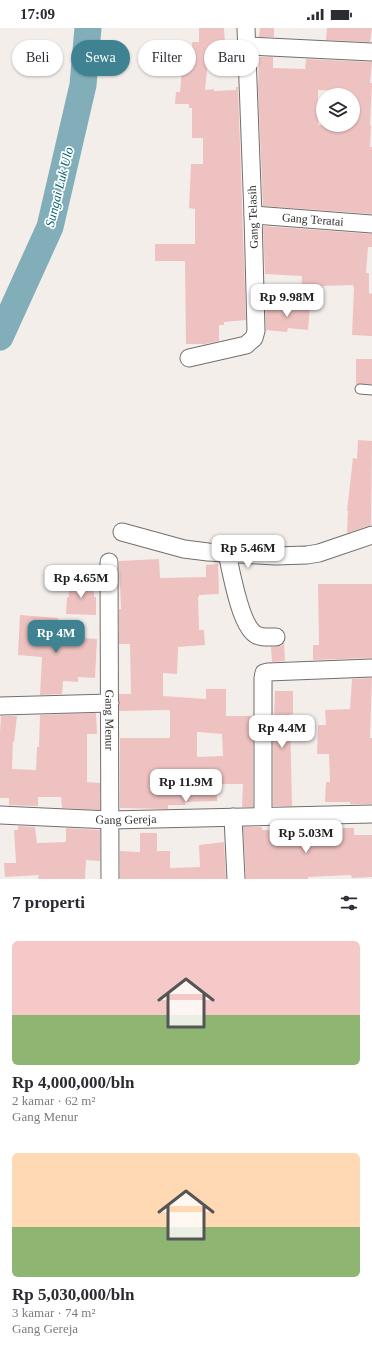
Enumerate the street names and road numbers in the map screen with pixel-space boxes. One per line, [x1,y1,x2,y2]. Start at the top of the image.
street label: Gang Telasih [245,185,261,249]
street label: Gang Teratai [281,210,345,229]
street label: Gang Menur [102,689,117,751]
street label: Gang Gereja [95,812,157,827]

